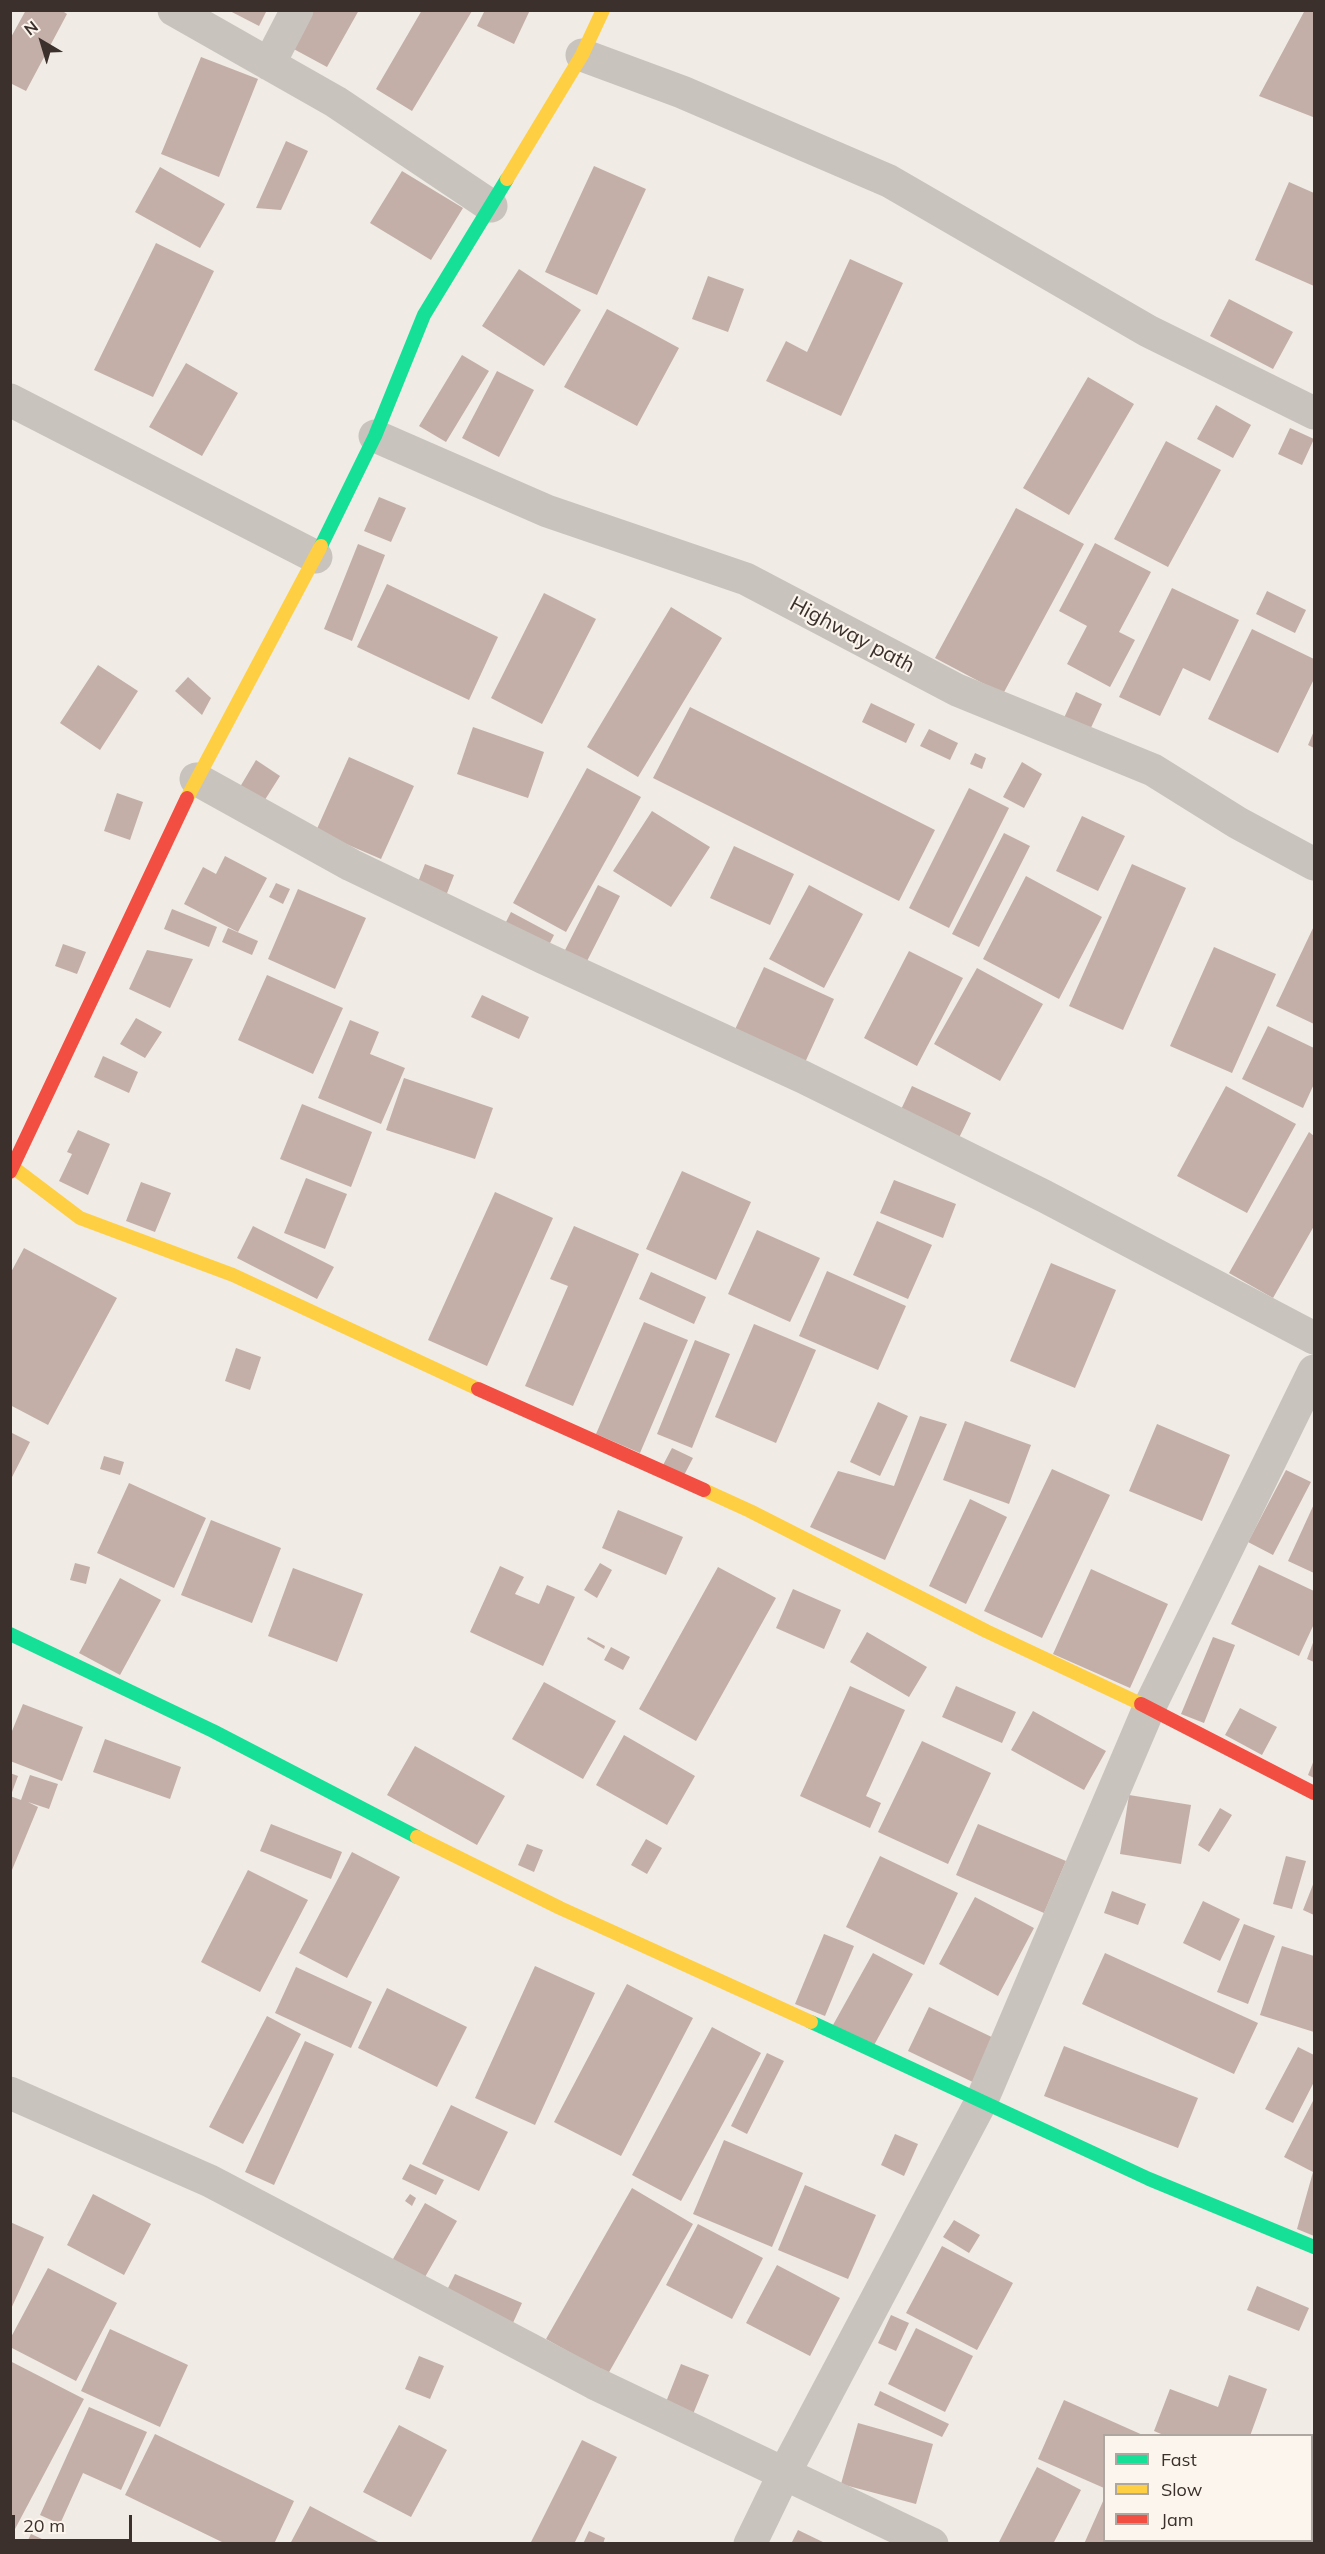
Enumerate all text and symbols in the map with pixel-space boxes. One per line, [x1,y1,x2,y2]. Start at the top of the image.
north arrow [12,12,72,72]
text: N [20,16,42,39]
street label: Highway path [785,591,919,679]
legend [1103,2434,1313,2542]
text: Fast [1161,2448,1197,2471]
text: Slow [1161,2478,1202,2501]
scale bar [15,2503,135,2541]
text: Jam [1161,2508,1194,2531]
text: 20 m [23,2514,65,2537]

